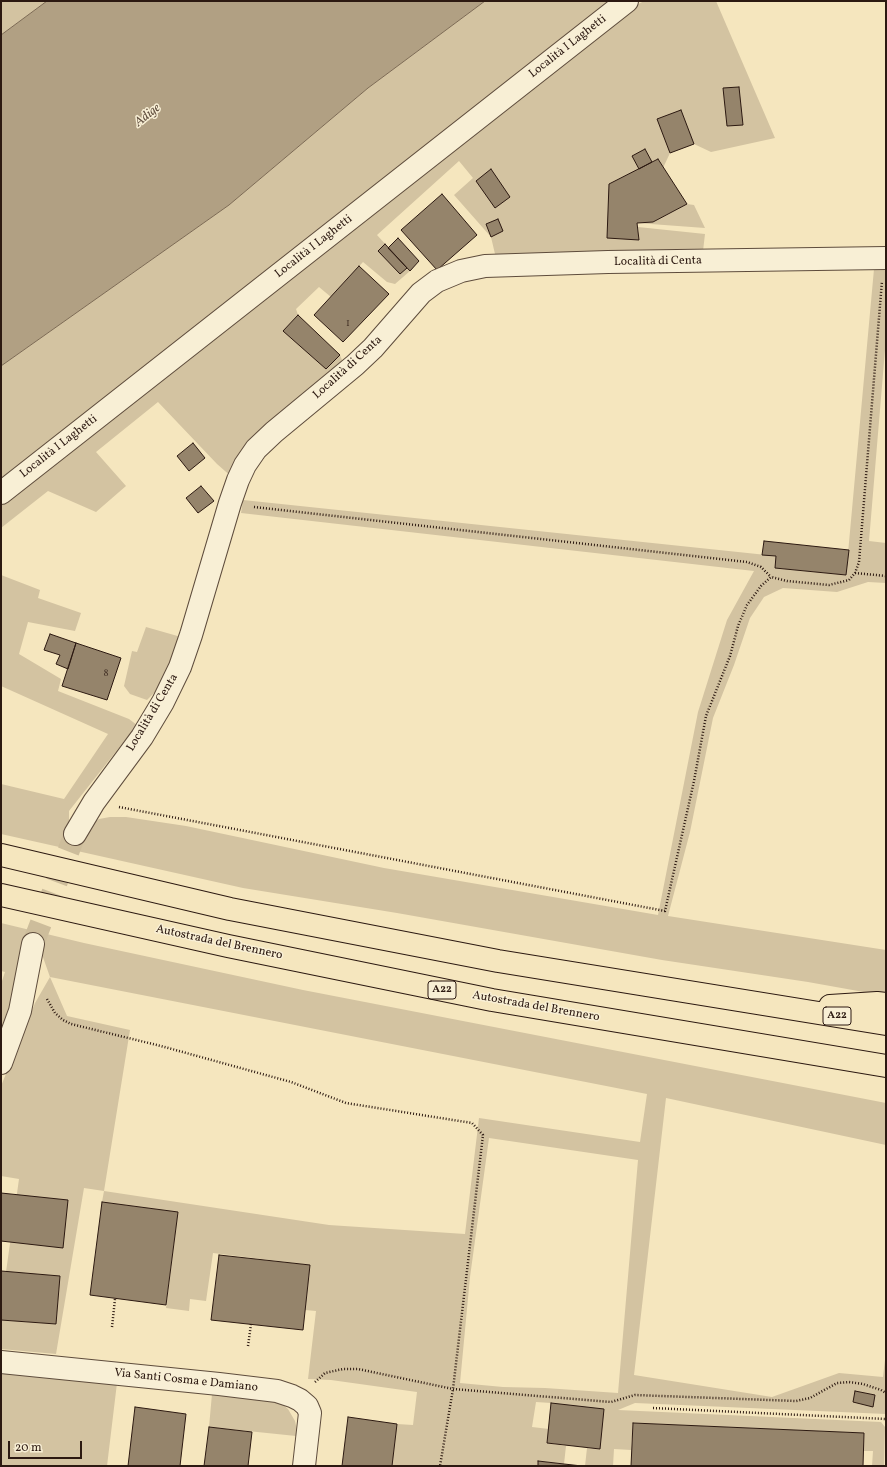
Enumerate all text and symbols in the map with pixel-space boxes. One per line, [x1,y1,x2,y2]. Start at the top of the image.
street label: Località I Laghetti [526,12,610,82]
water label: Adige [132,101,164,131]
street label: Località I Laghetti [272,212,356,282]
street label: Località di Centa [614,254,702,270]
house number: 1 [346,318,350,330]
street label: Località di Centa [311,333,385,403]
street label: Località I Laghetti [17,412,101,482]
house number: 8 [103,668,109,680]
street label: Località di Centa [124,672,182,754]
street label: Autostrada del Brennero [154,923,284,963]
road number: A22 [428,981,456,999]
street label: Autostrada del Brennero [471,989,601,1025]
road number: A22 [823,1007,851,1025]
street label: Via Santi Cosma e Damiano [113,1366,259,1396]
scale bar [10,1433,84,1459]
text: 20 m [15,1440,42,1456]

